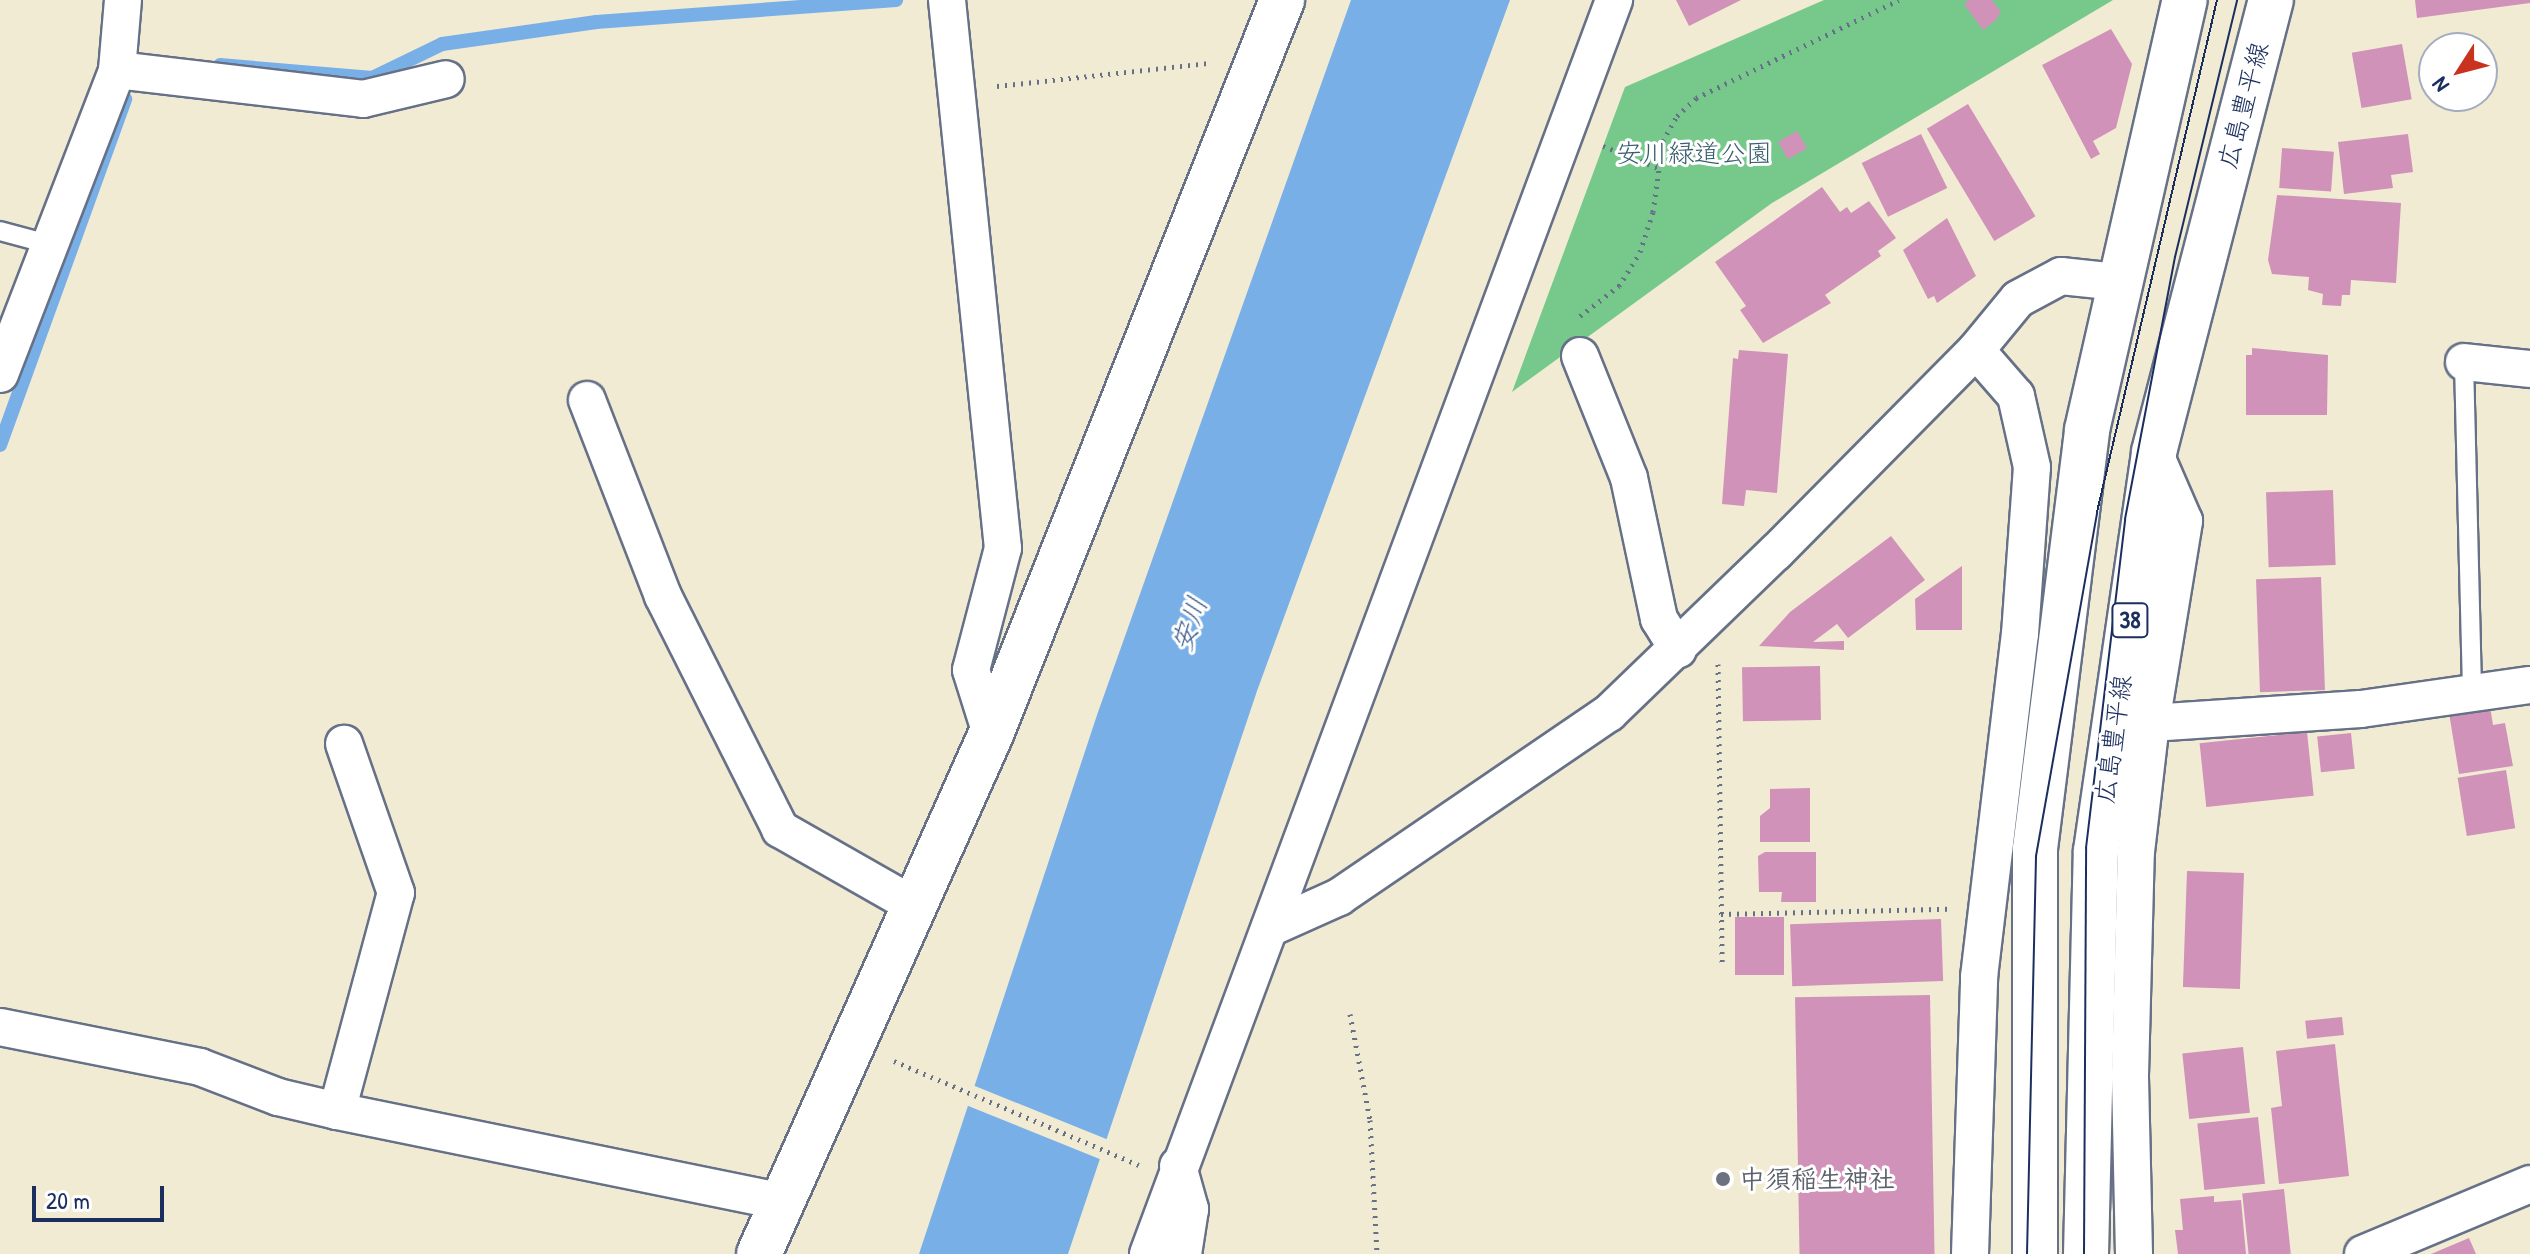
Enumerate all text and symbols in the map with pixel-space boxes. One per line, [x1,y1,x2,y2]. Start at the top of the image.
north arrow [2418,32,2498,112]
street label: 広島豊平線 [2211,38,2275,172]
text: N [2425,71,2456,98]
park label: 安川緑道公園 [1616,137,1772,169]
water label: 安川 [1164,592,1214,656]
road number: 38 [2110,600,2150,640]
street label: 広島豊平線 [2089,672,2137,806]
place label: 中須稲生神社 [1739,1163,1895,1195]
scale bar [36,1170,168,1220]
marker: 中須稲生神社 [1714,1170,1732,1188]
text: 20 m [46,1184,90,1216]

